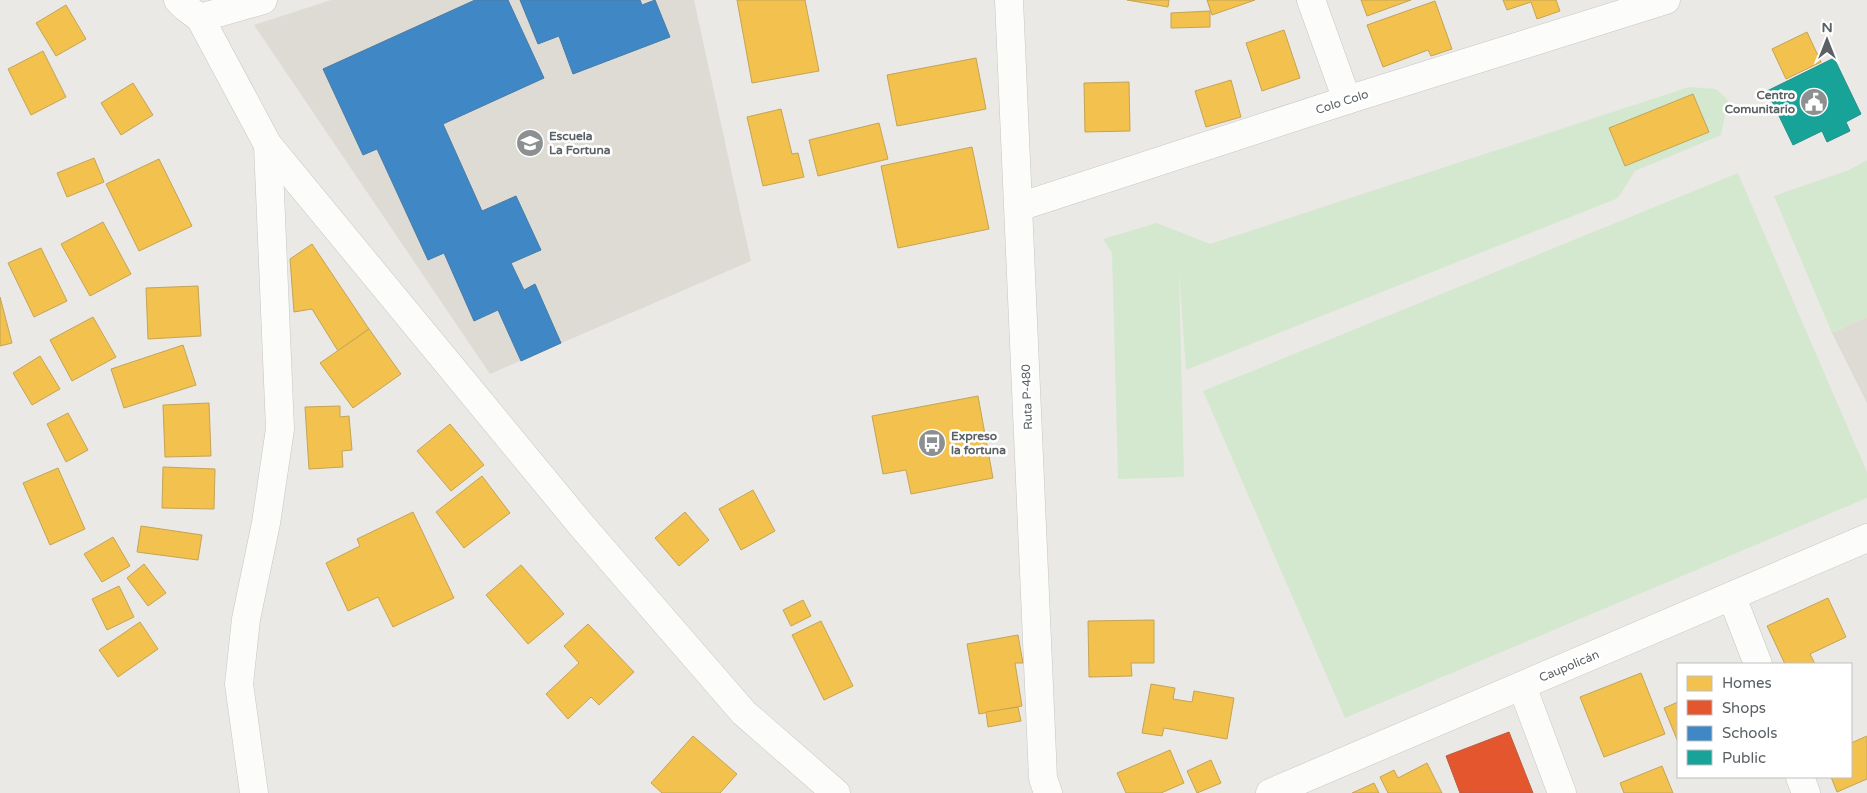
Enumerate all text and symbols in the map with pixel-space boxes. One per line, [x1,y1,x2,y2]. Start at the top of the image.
north arrow [1802,15,1852,65]
text: N [1821,19,1833,36]
street label: Colo Colo [1314,87,1370,117]
public building icon: Centro Comunitario [1799,87,1829,117]
place label: Centro Comunitario [1725,88,1795,116]
school or university icon: Escuela La Fortuna [515,128,545,158]
place label: Escuela La Fortuna [549,129,611,157]
street label: Ruta P-480 [1019,363,1035,430]
bus stop icon: Expreso la fortuna [917,428,947,458]
place label: Expreso la fortuna [951,429,1006,457]
street label: Caupolicán [1537,647,1601,685]
legend [1677,663,1852,778]
text: Homes [1722,674,1772,692]
text: Shops [1722,699,1766,717]
text: Schools [1722,724,1778,742]
text: Public [1722,749,1766,767]

